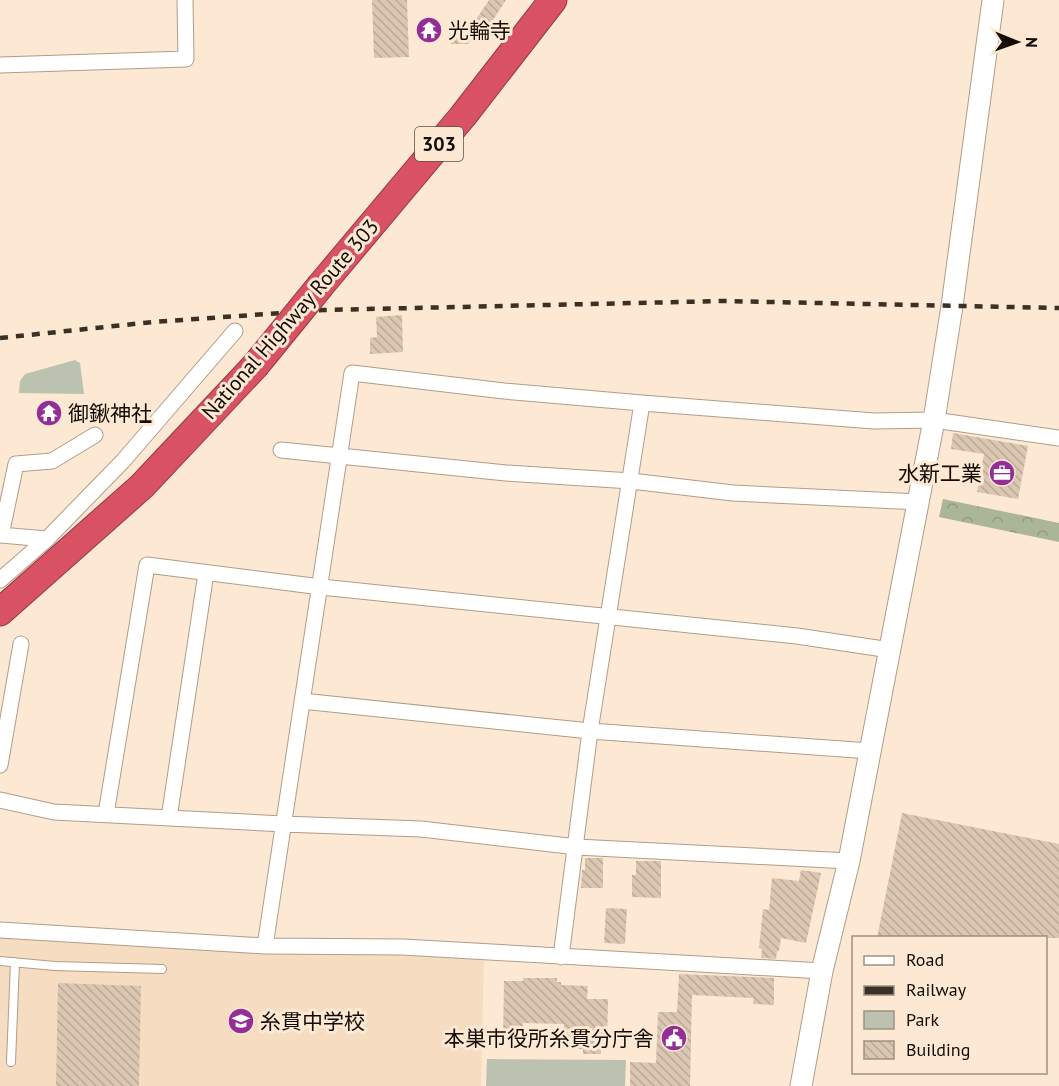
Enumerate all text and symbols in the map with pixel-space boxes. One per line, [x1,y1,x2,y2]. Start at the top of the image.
north arrow [987,12,1047,72]
temple icon: 光輪寺 [414,15,444,45]
place label: 光輪寺 [448,17,511,44]
text: N [1022,37,1042,48]
road number: 303 [415,127,463,161]
street label: National Highway Route 303 [196,213,384,425]
temple icon: 御鍬神社 [34,398,64,428]
place label: 御鍬神社 [68,400,152,427]
office icon: 水新工業 [987,458,1017,488]
place label: 水新工業 [898,460,982,487]
legend [852,936,1047,1074]
text: Road [906,948,944,971]
text: Railway [906,978,967,1001]
school or university icon: 糸貫中学校 [226,1006,256,1036]
place label: 糸貫中学校 [260,1008,365,1035]
text: Park [906,1008,939,1031]
public building icon: 本巣市役所糸貫分庁舎 [659,1023,689,1053]
place label: 本巣市役所糸貫分庁舎 [444,1025,654,1052]
text: Building [906,1038,970,1061]

